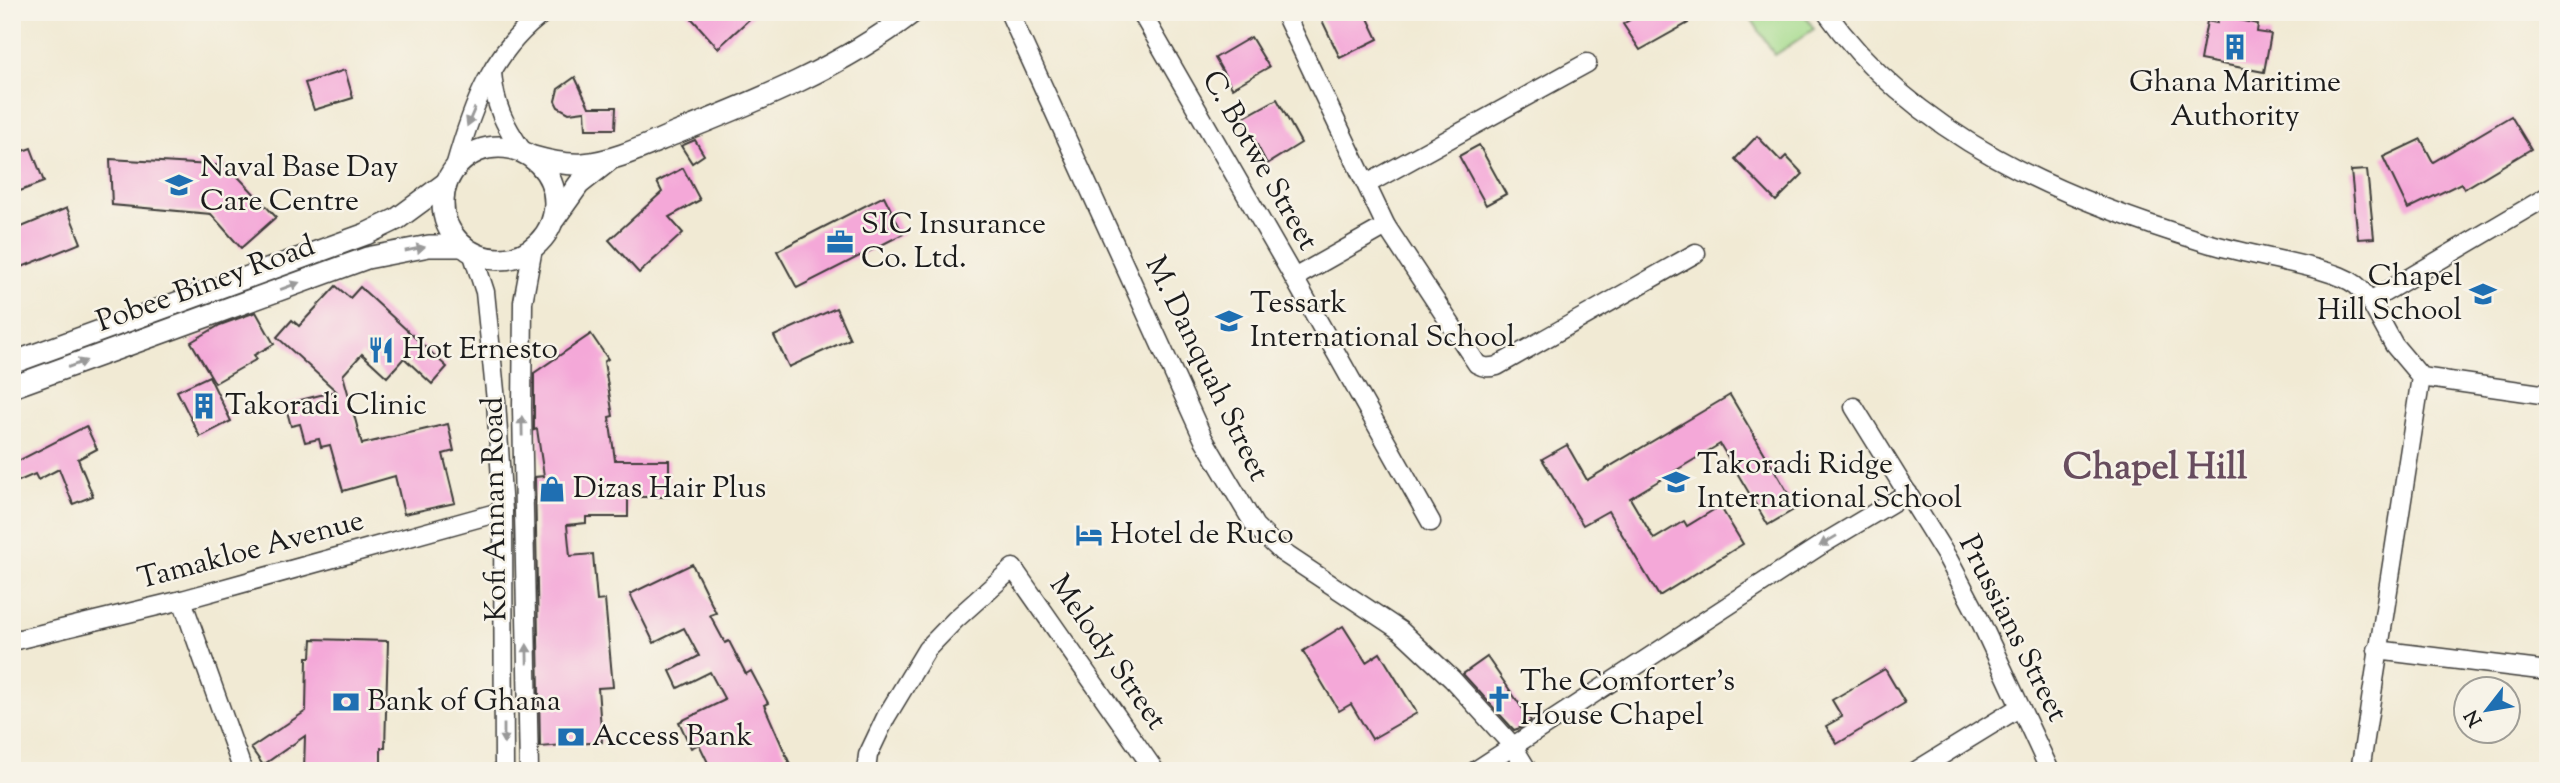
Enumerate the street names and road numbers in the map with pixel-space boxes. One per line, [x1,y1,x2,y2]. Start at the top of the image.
street label: C. Botwe Street [1190,63,1328,259]
street label: Pobee Biney Road [91,226,321,344]
street label: M. Danquah Street [1133,249,1279,489]
street label: Kofi Annan Road [473,396,519,622]
street label: Tamakloe Avenue [133,500,369,602]
street label: Prussians Street [1946,528,2078,730]
street label: Melody Street [1038,567,1176,739]

